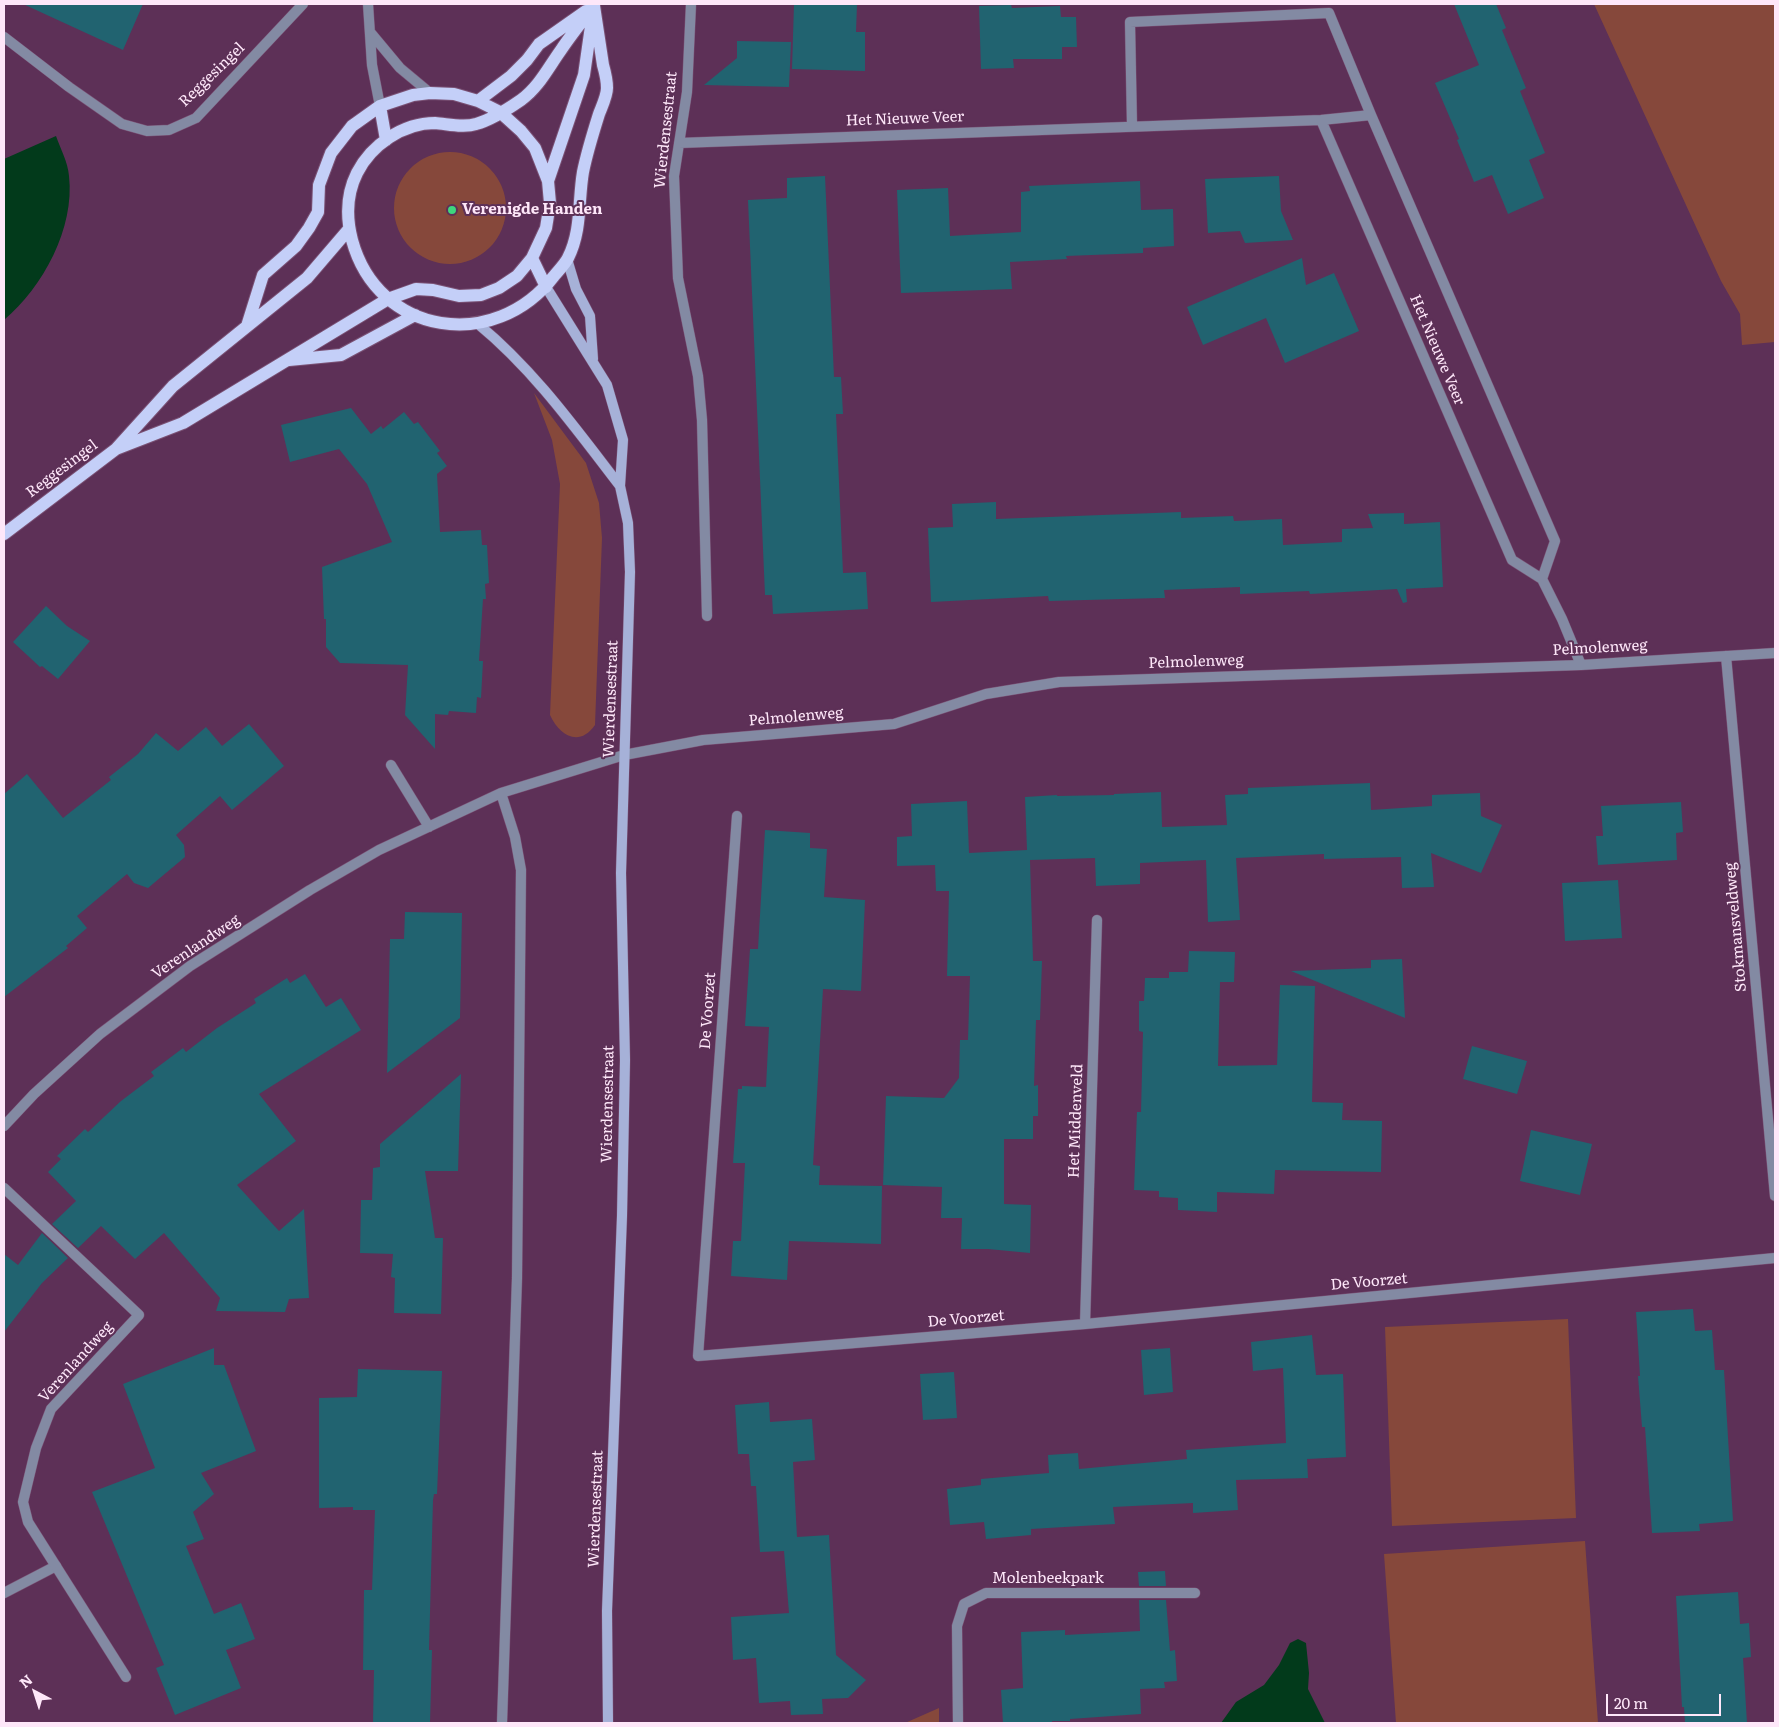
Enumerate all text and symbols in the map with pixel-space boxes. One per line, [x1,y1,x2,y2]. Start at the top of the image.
street label: Reggesingel [175,39,249,111]
street label: Wierdensestraat [651,71,681,189]
street label: Het Nieuwe Veer [845,108,965,130]
place label: Verenigde Handen [462,201,602,219]
marker: Verenigde Handen [446,204,458,216]
street label: Het Nieuwe Veer [1406,292,1468,408]
street label: Reggesingel [23,436,101,502]
street label: Pelmolenweg [1552,637,1648,659]
street label: Wierdensestraat [600,640,622,758]
street label: Pelmolenweg [1148,651,1244,673]
street label: Pelmolenweg [748,704,844,730]
street label: Stokmansveldweg [1721,861,1751,993]
street label: Verenlandweg [149,911,243,983]
street label: De Voorzet [696,972,720,1050]
street label: Wierdensestraat [598,1045,618,1163]
street label: Het Middenveld [1065,1064,1087,1178]
street label: De Voorzet [1330,1270,1408,1294]
street label: De Voorzet [927,1307,1005,1331]
street label: Verenlandweg [35,1318,117,1406]
street label: Wierdensestraat [585,1450,607,1568]
street label: Molenbeekpark [992,1570,1104,1588]
north arrow [10,1667,60,1717]
text: N [14,1669,36,1692]
scale bar [1609,1684,1724,1716]
text: 20 m [1614,1691,1648,1714]

